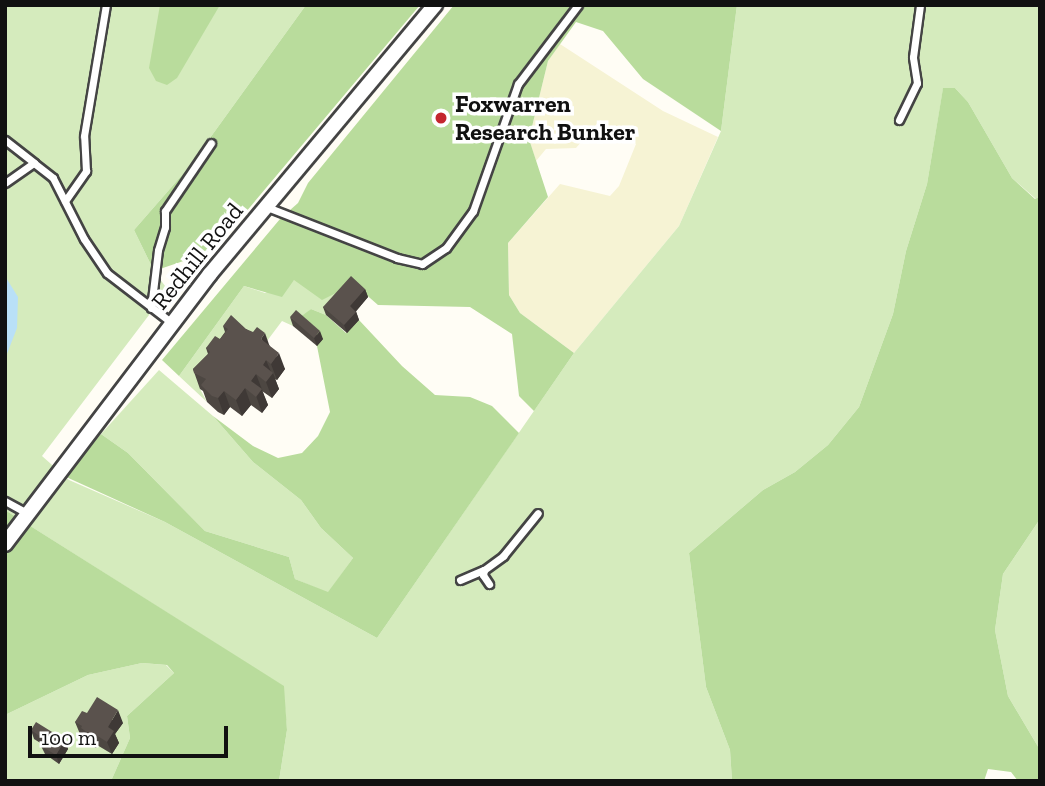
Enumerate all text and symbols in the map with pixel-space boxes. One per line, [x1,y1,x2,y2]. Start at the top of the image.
place label: Foxwarren Research Bunker [455,90,635,146]
marker: Foxwarren Research Bunker [433,110,449,126]
street label: Redhill Road [145,197,249,315]
scale bar [32,712,231,756]
text: 100 m [41,725,96,750]

